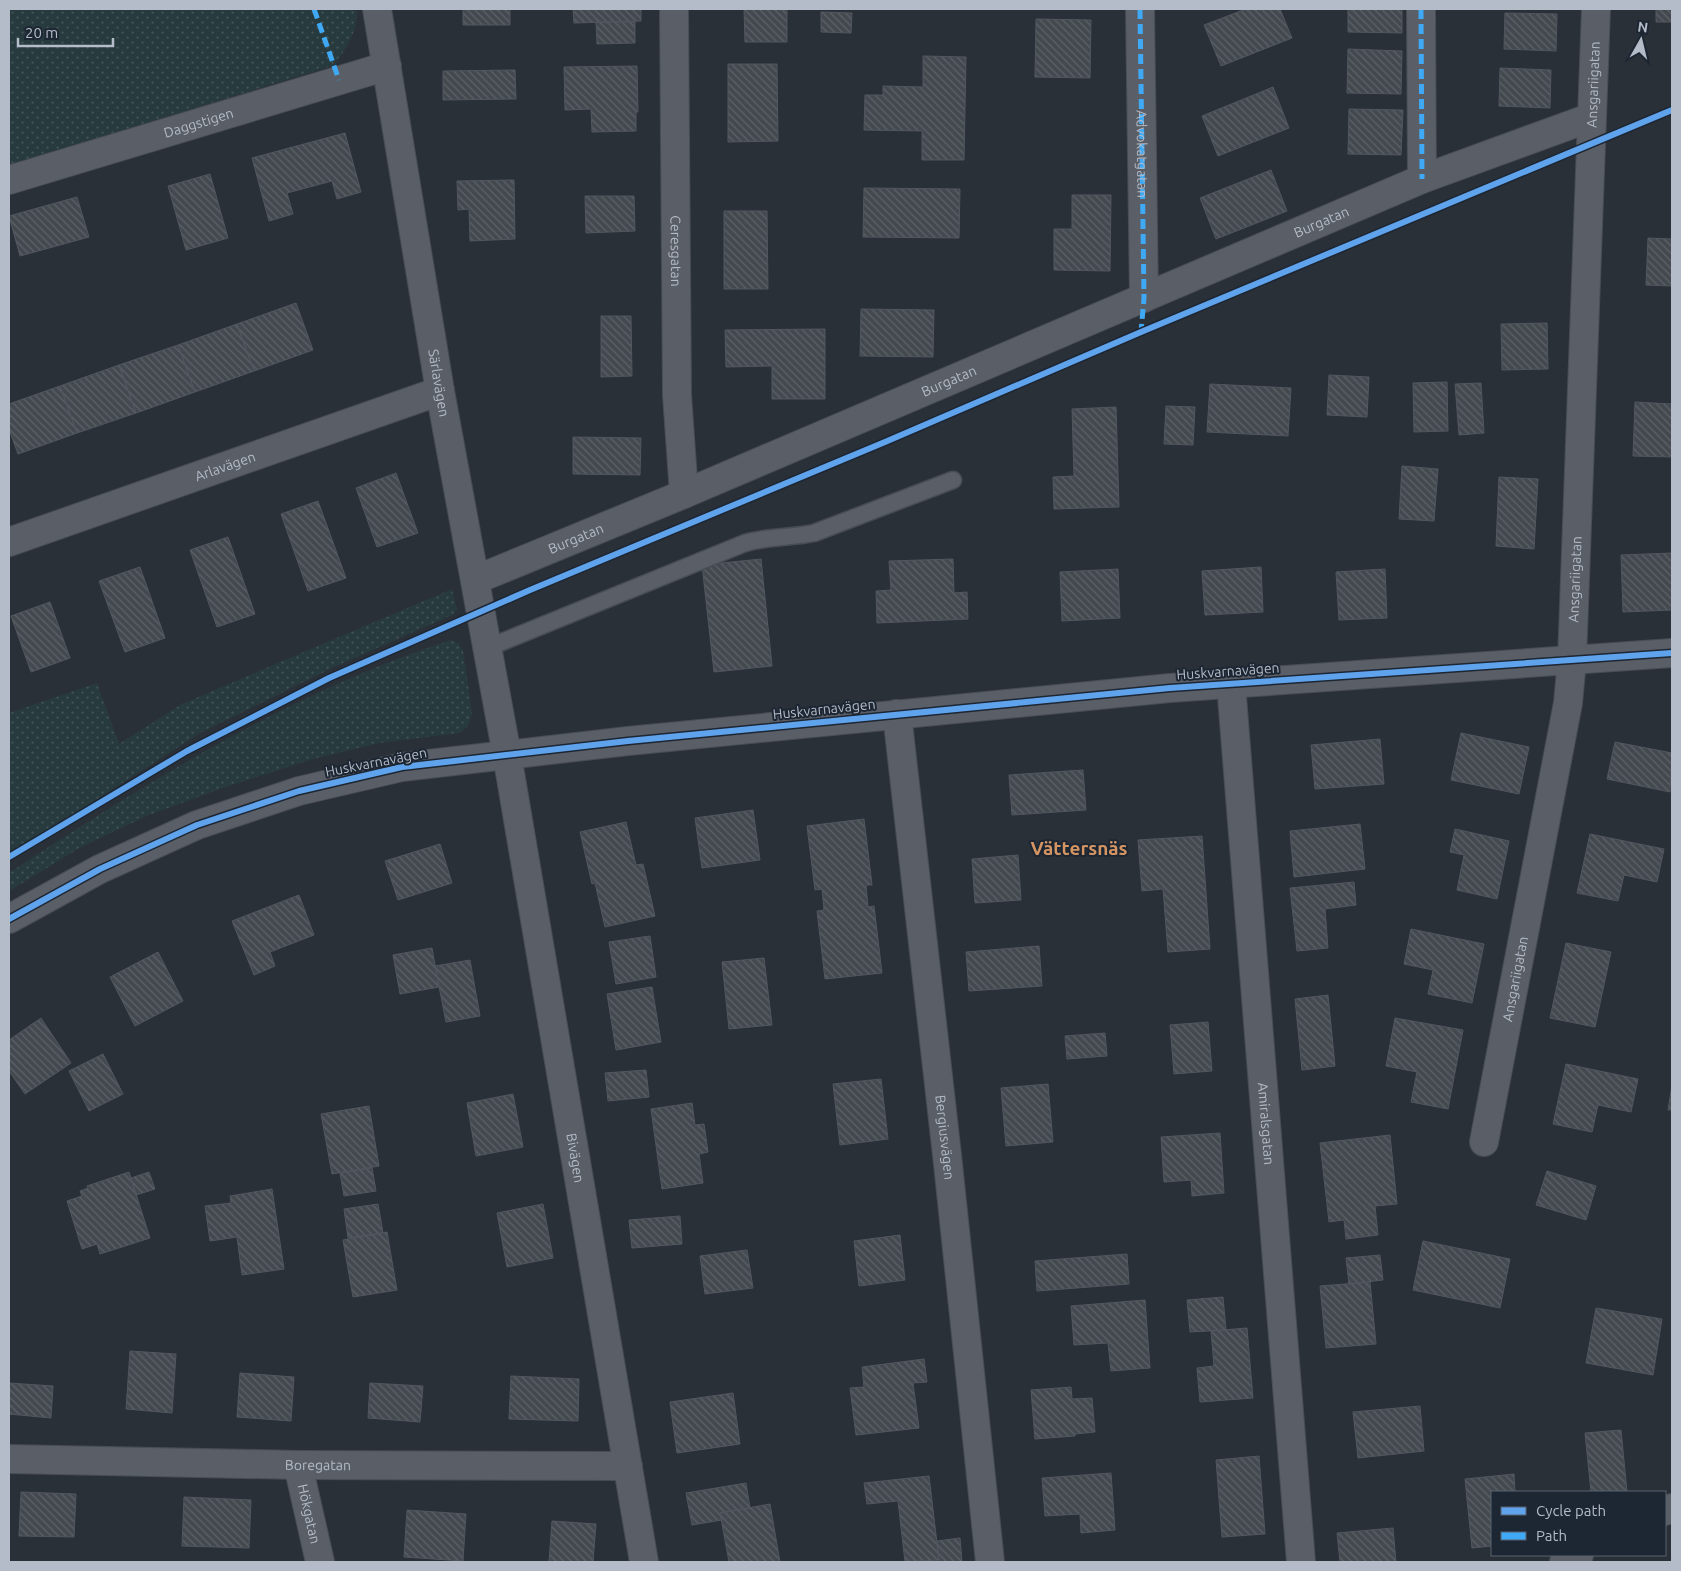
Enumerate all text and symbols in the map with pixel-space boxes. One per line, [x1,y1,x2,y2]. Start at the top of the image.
scale bar [18,15,112,47]
north arrow [1616,15,1666,65]
text: N [1637,18,1649,36]
text: 20 m [25,24,58,41]
street label: Ansgariigatan [1584,41,1603,128]
street label: Daggstigen [162,105,235,141]
street label: Advokatgatan [1133,110,1151,198]
street label: Burgatan [1291,203,1351,241]
street label: Ceresgatan [668,215,684,287]
street label: Särlavägen [425,348,453,418]
street label: Burgatan [919,362,979,400]
street label: Arlavägen [193,448,258,484]
street label: Burgatan [546,520,606,557]
street label: Ansgariigatan [1565,536,1585,623]
street label: Huskvarnavägen [1176,659,1280,683]
street label: Huskvarnavägen [772,696,876,722]
street label: Huskvarnavägen [324,744,428,780]
district label: Vättersnäs [1030,837,1128,859]
street label: Ansgariigatan [1499,935,1531,1023]
street label: Amiralsgatan [1255,1082,1277,1166]
street label: Bergiusvägen [932,1094,958,1181]
street label: Bivägen [563,1132,587,1184]
street label: Boregatan [285,1457,351,1473]
street label: Hökgatan [295,1482,324,1545]
legend [1491,1491,1666,1556]
text: Cycle path [1536,1502,1606,1519]
text: Path [1536,1527,1567,1544]

